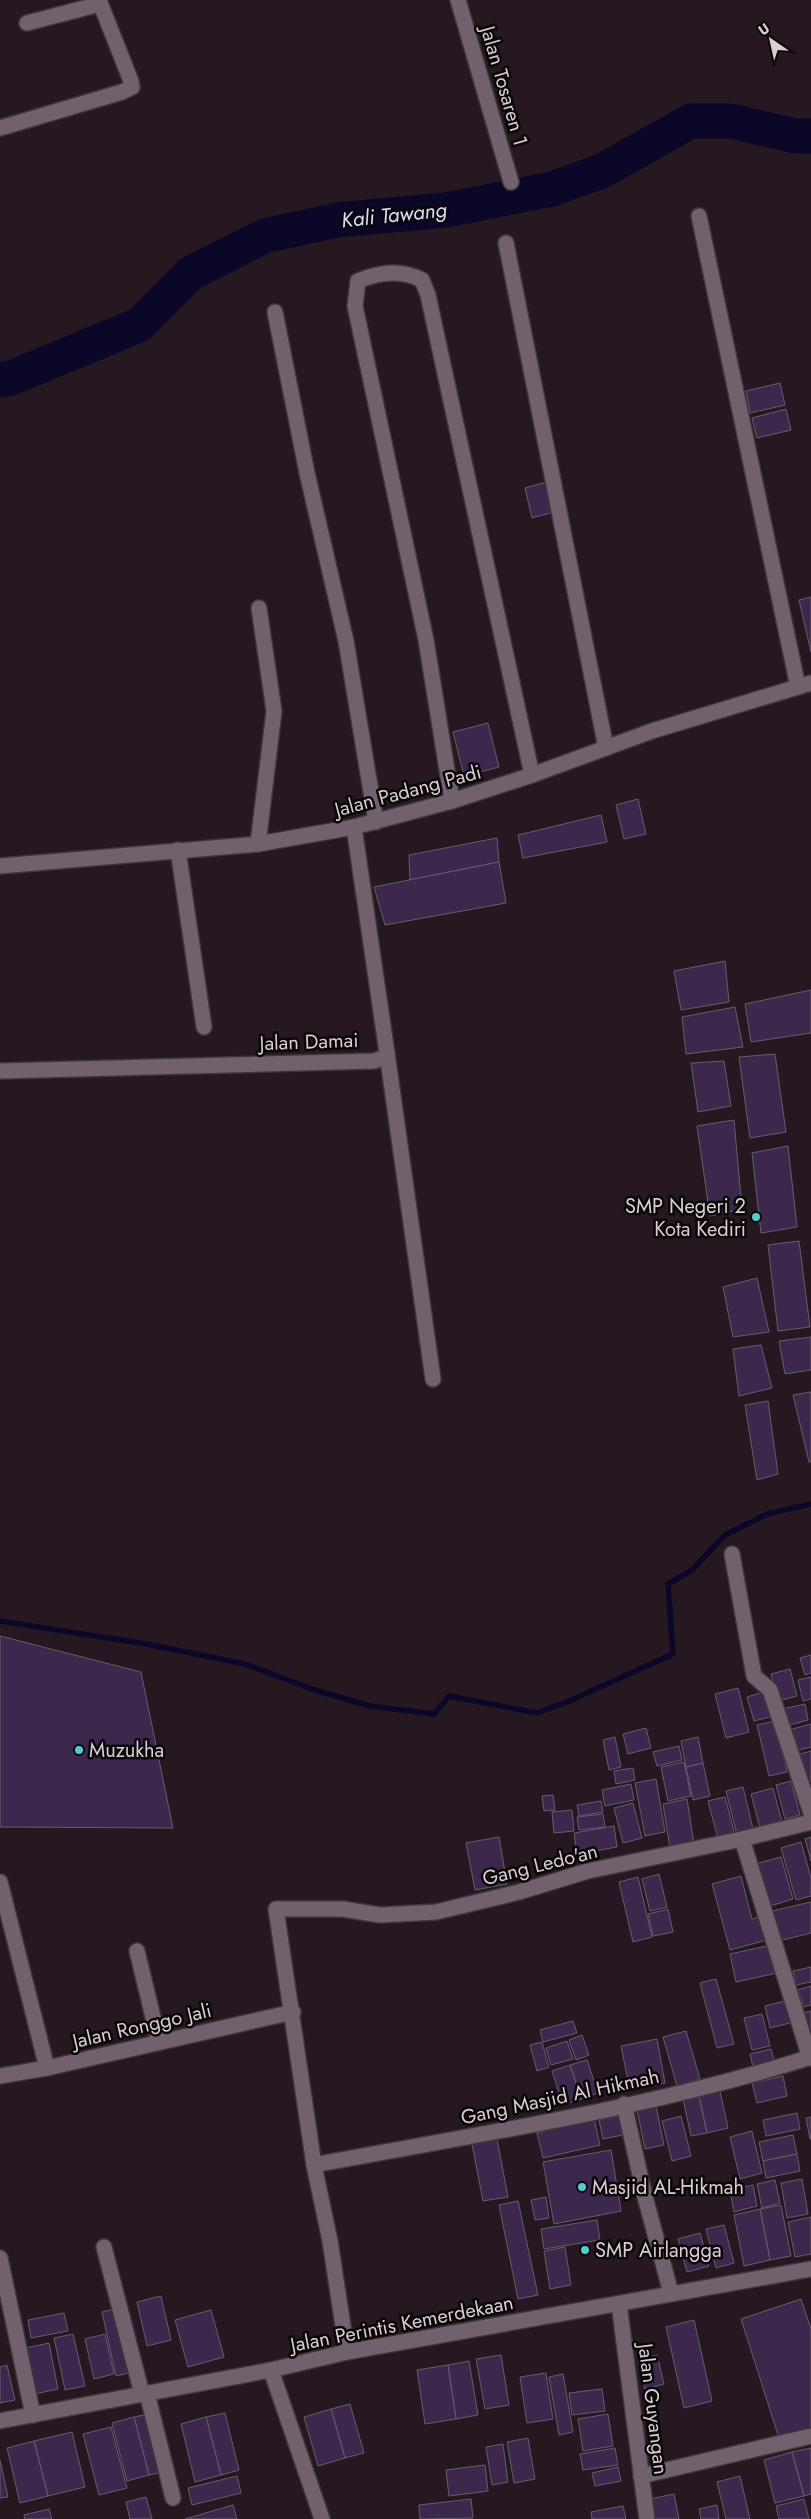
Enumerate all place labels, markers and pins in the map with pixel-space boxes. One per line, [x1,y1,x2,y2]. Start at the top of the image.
place label: SMP Negeri 2 Kota Kediri [625,1192,746,1244]
marker: SMP Negeri 2 Kota Kediri [750,1211,762,1223]
place label: Muzukha [89,1736,164,1765]
marker: Muzukha [73,1744,85,1756]
place label: Masjid AL-Hikmah [592,2173,744,2202]
marker: Masjid AL-Hikmah [576,2181,588,2193]
place label: SMP Airlangga [595,2236,722,2265]
marker: SMP Airlangga [579,2244,591,2256]

